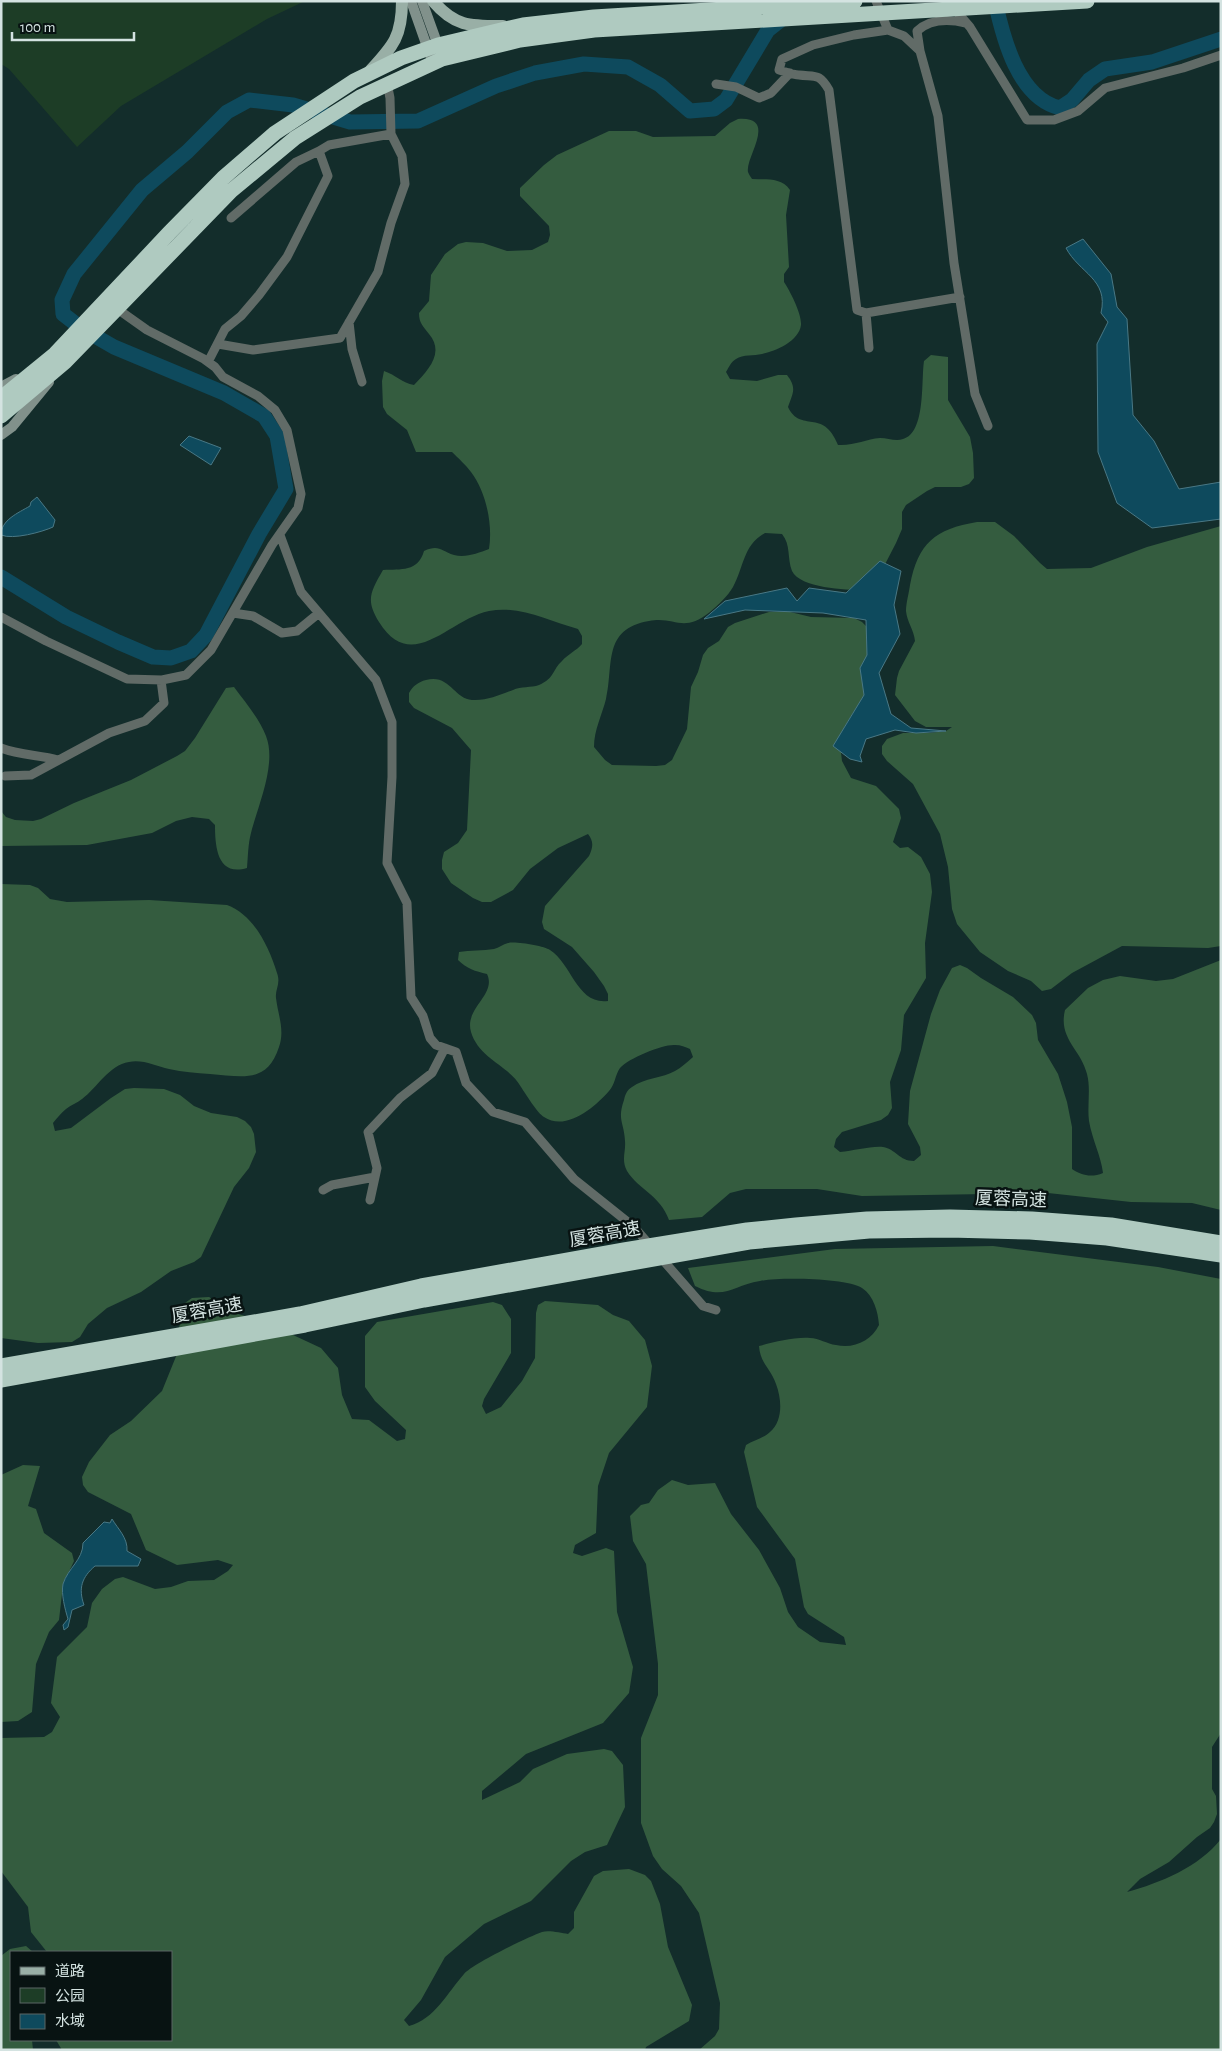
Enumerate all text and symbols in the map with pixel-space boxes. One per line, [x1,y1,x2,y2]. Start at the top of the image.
scale bar [12,10,135,42]
text: 100 m [20,20,55,35]
street label: 厦蓉高速 [975,1188,1047,1210]
street label: 厦蓉高速 [568,1218,642,1250]
street label: 厦蓉高速 [170,1294,244,1326]
legend [10,1951,172,2041]
text: 道路 [55,1963,85,1979]
text: 公园 [55,1988,85,2004]
text: 水域 [55,2013,85,2029]

